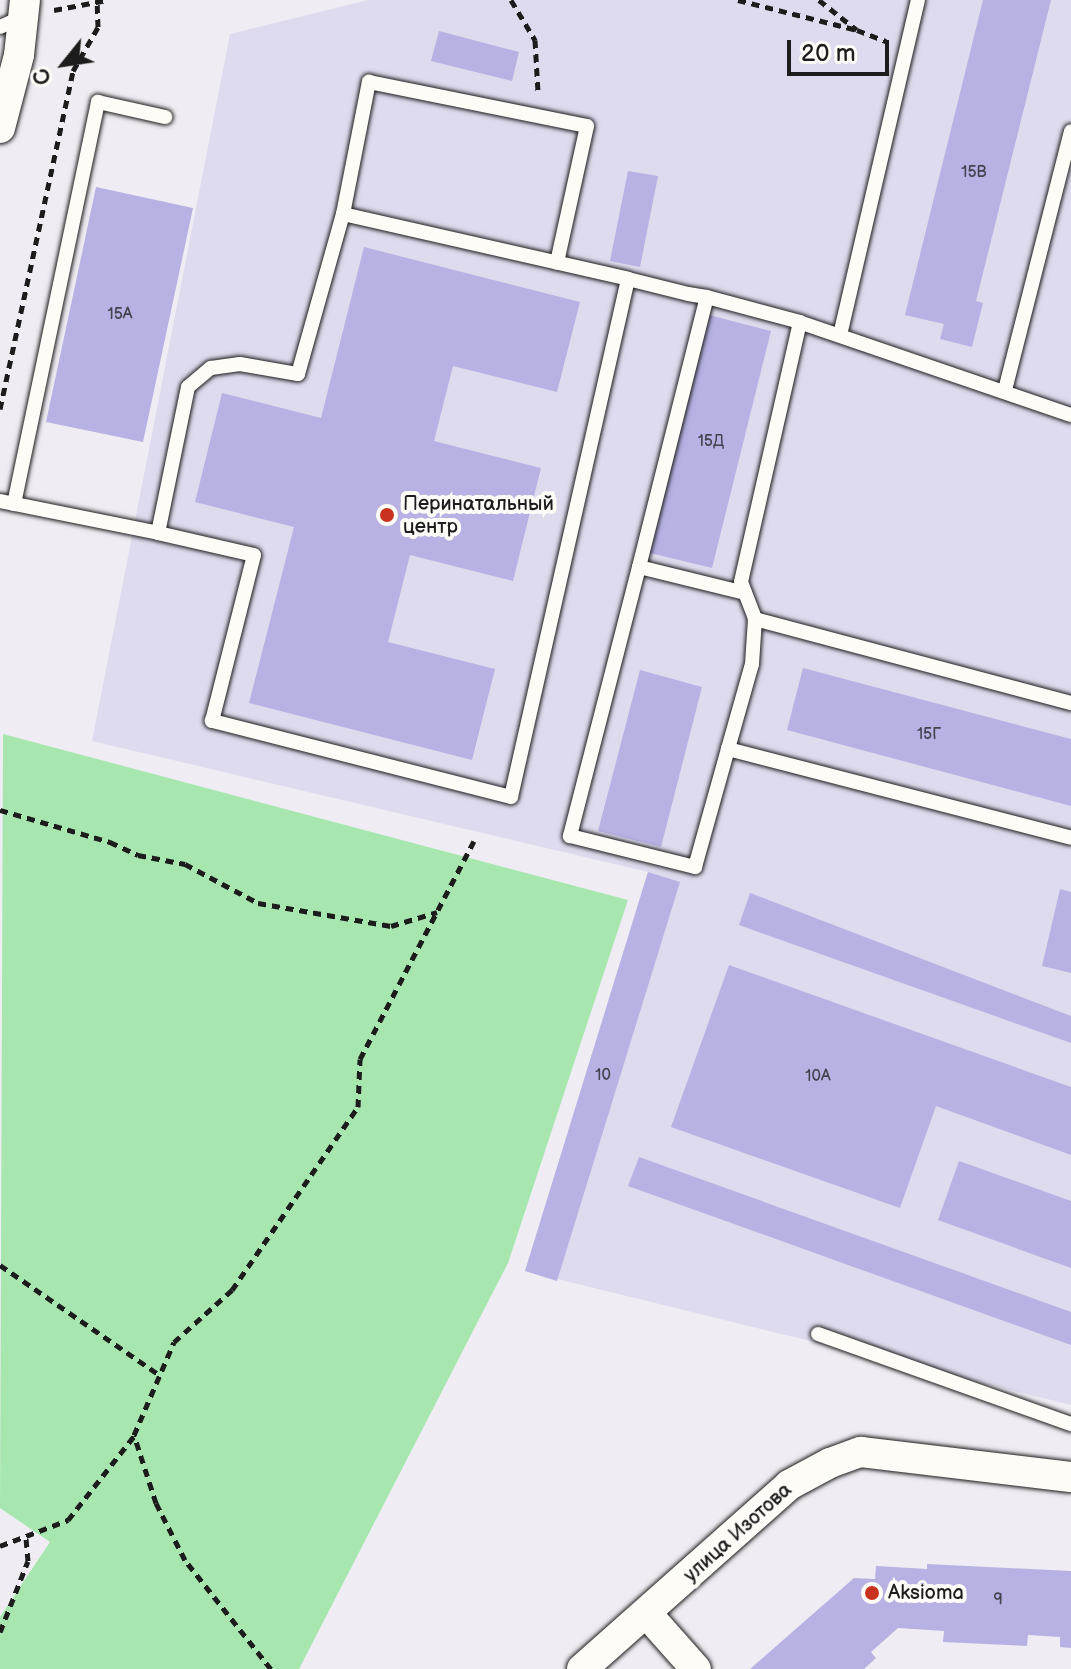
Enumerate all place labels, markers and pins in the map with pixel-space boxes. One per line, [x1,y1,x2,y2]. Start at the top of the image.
place label: Перинатальный центр [403,492,554,539]
marker: Перинатальный центр [378,506,396,524]
place label: Aksioma [888,1581,964,1605]
marker: Aksioma [863,1584,881,1602]

